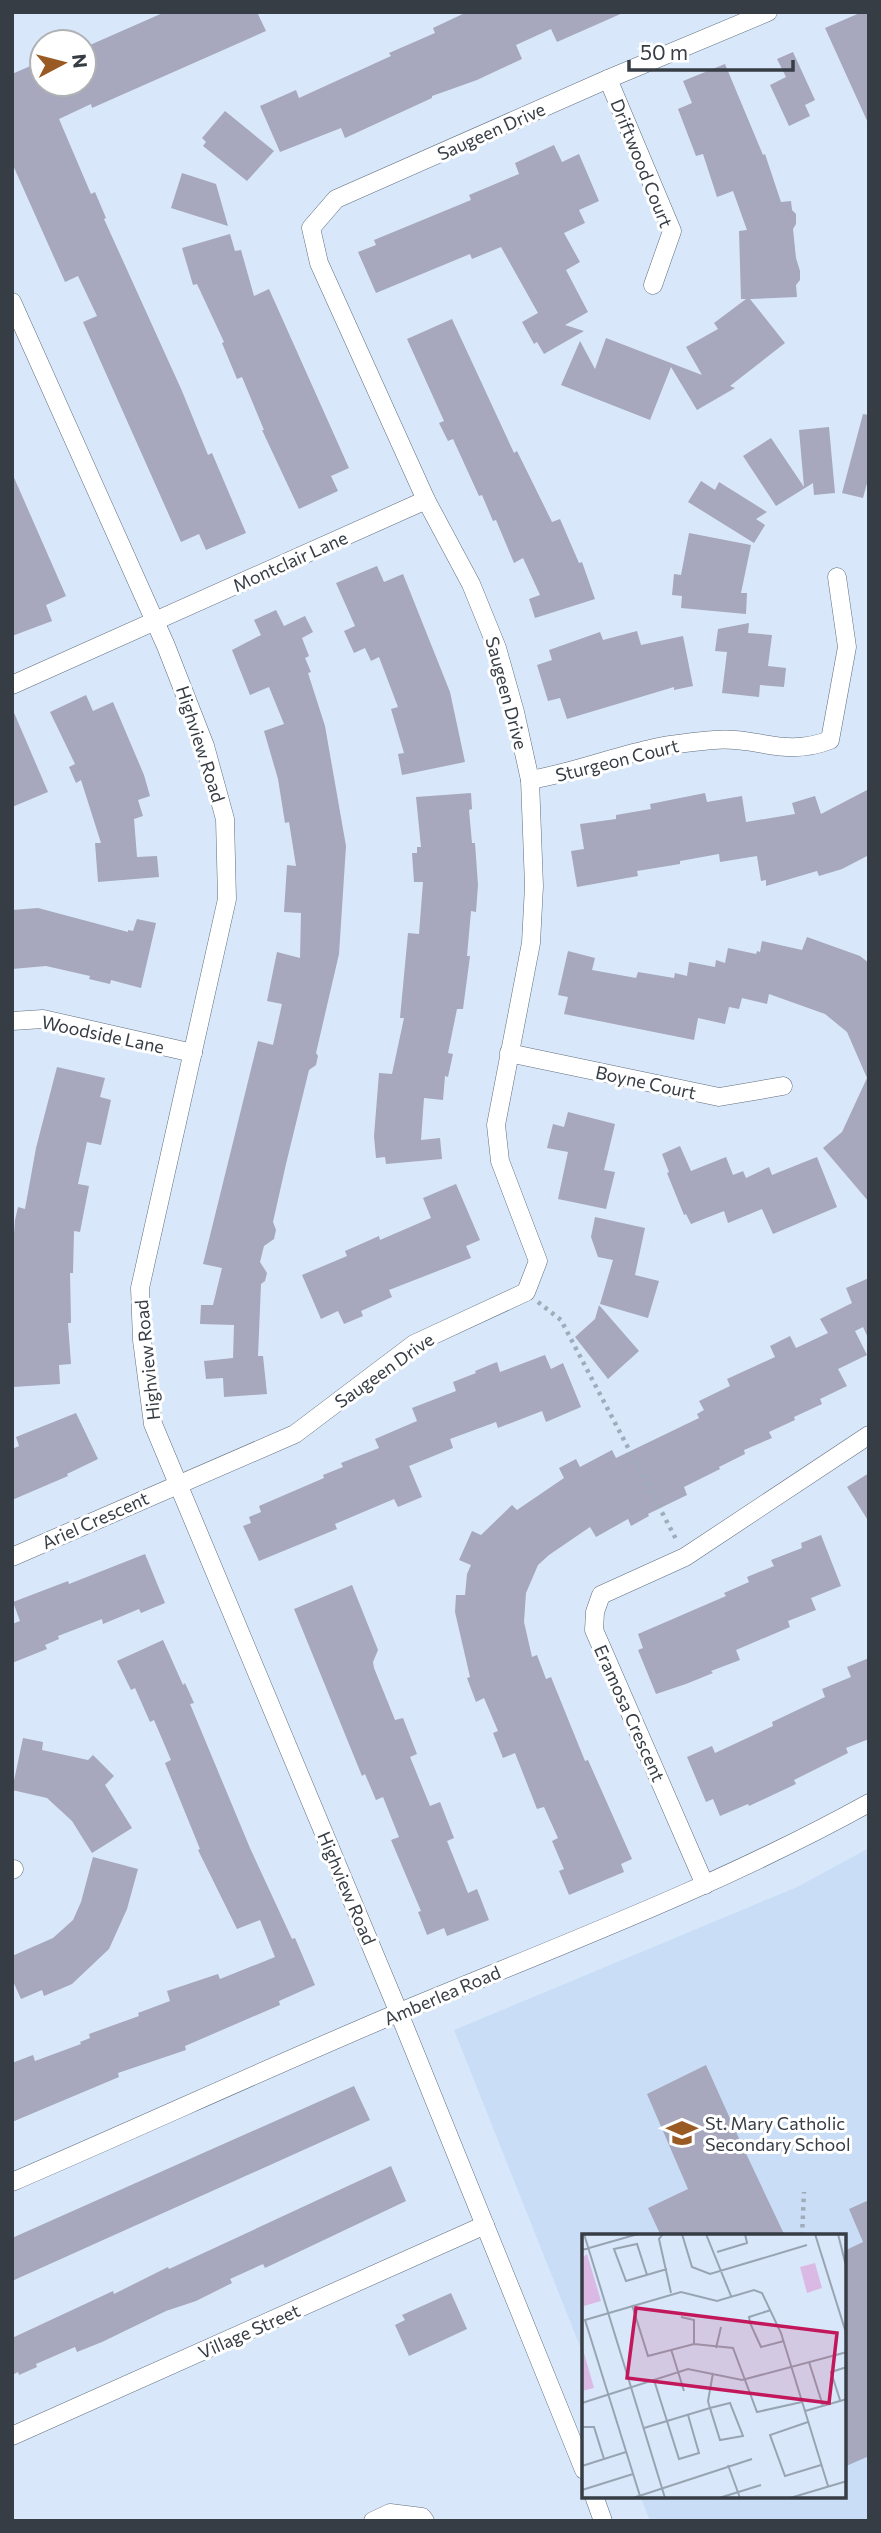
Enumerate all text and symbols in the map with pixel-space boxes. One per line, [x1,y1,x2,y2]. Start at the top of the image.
north arrow [28,28,98,98]
scale bar [629,28,794,72]
text: 50 m [640,39,688,64]
text: N [68,52,93,69]
street label: Driftwood Court [606,95,678,231]
street label: Saugeen Drive [434,97,548,165]
street label: Montclair Lane [229,526,351,596]
street label: Saugeen Drive [481,634,533,752]
street label: Highview Road [172,683,230,805]
street label: Sturgeon Court [553,734,681,786]
street label: Woodside Lane [40,1010,166,1058]
street label: Boyne Court [594,1061,698,1103]
street label: Highview Road [130,1299,164,1421]
street label: Saugeen Drive [330,1328,438,1412]
street label: Ariel Crescent [38,1487,152,1553]
street label: Eramosa Crescent [590,1641,670,1785]
street label: Highview Road [313,1828,381,1948]
street label: Amberlea Road [380,1961,504,2029]
place label: St. Mary Catholic Secondary School [705,2112,851,2155]
school or university icon: St. Mary Catholic Secondary School [665,2116,699,2150]
inset map [582,2234,846,2498]
street label: Village Street [195,2299,303,2363]

